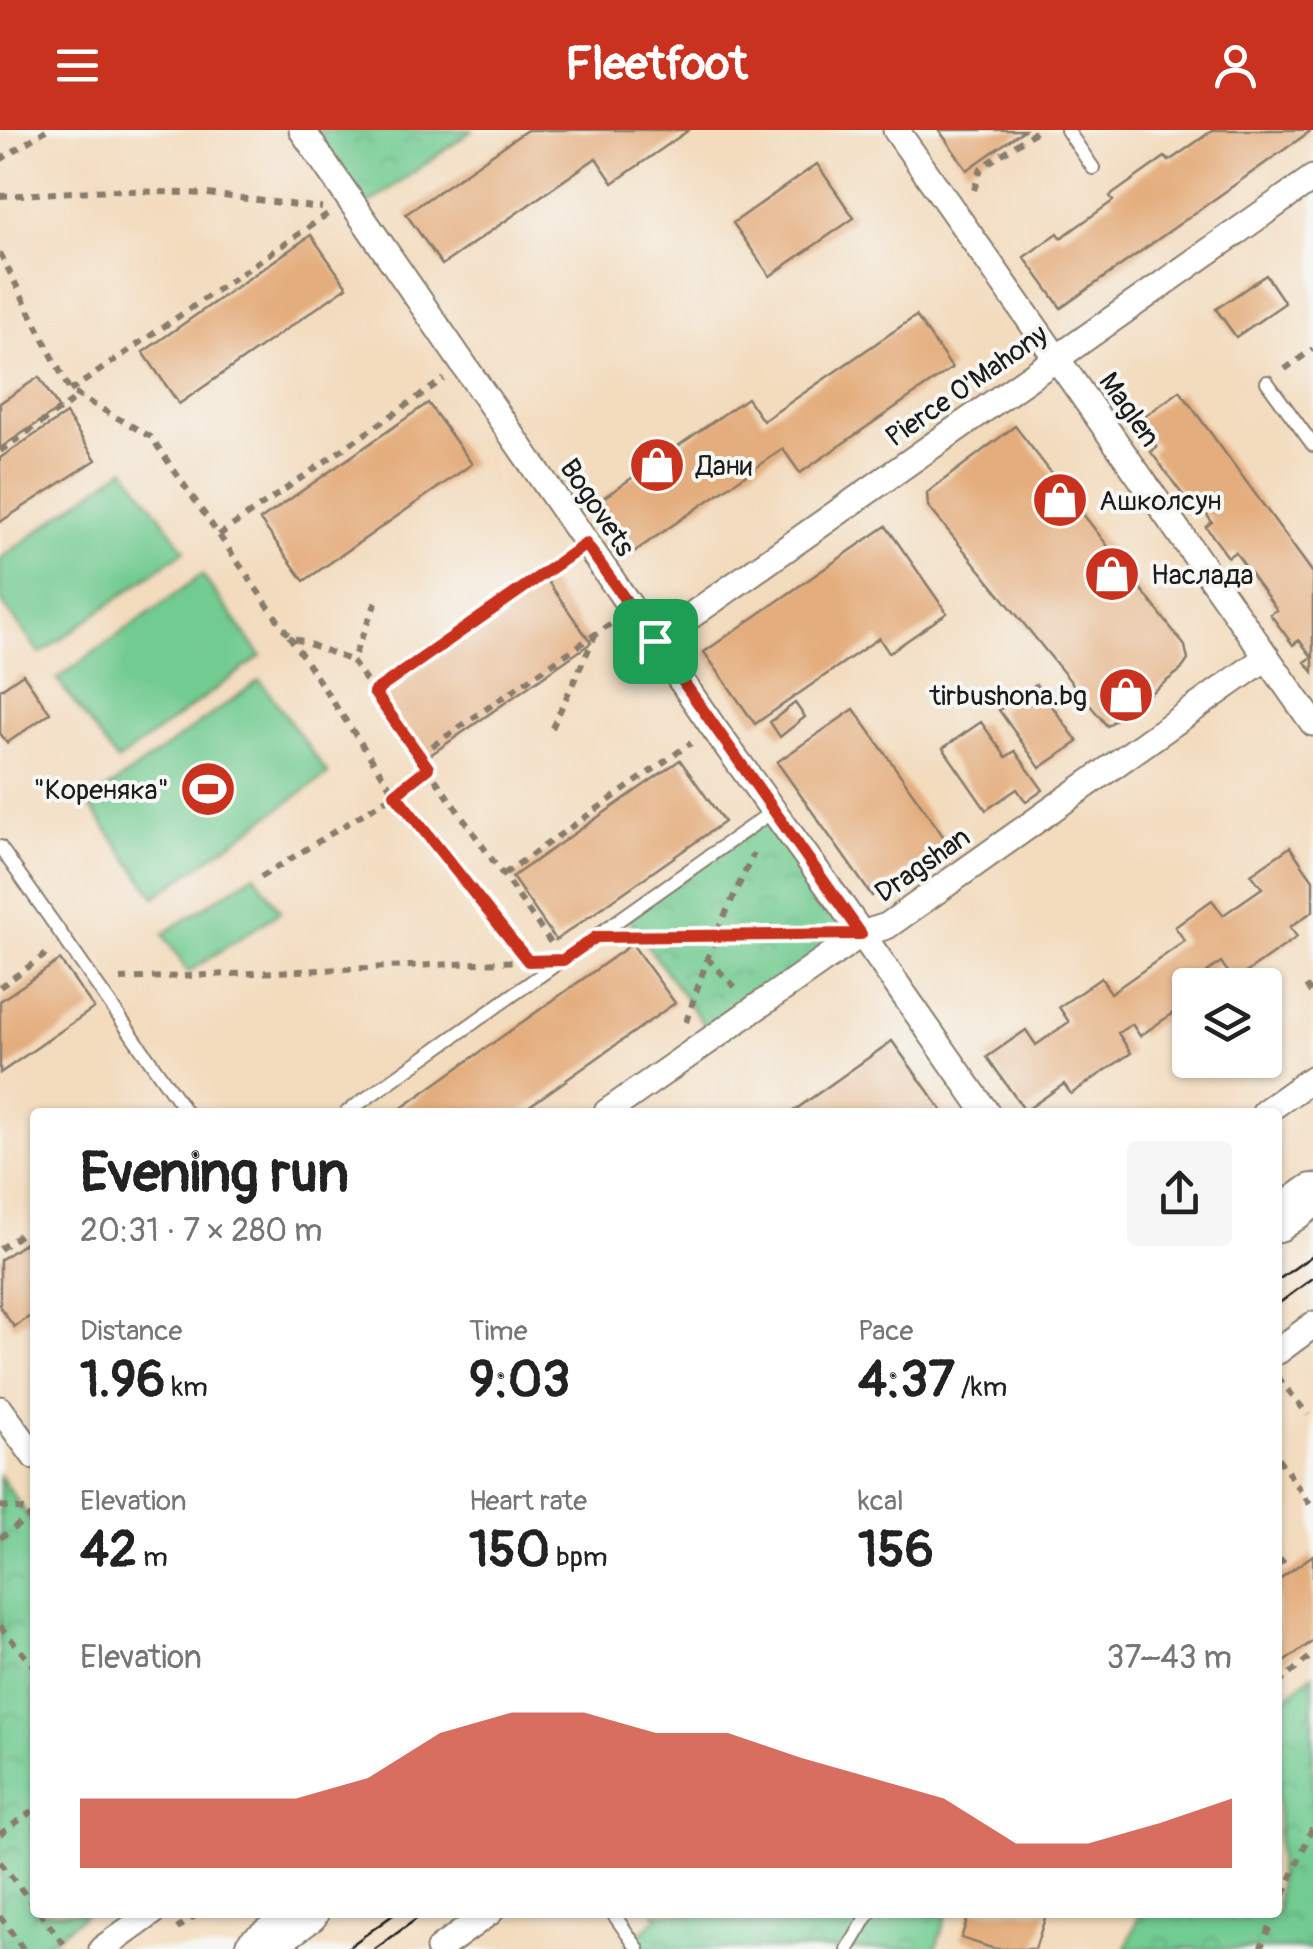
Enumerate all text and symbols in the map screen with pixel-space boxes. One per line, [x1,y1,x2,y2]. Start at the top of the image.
text: Fleetfoot [565,37,748,93]
icon: menu [50,38,105,93]
icon: person [1208,38,1263,93]
street label: Pierce O'Mahony [879,317,1055,455]
street label: Maglen [1091,366,1167,454]
shop icon: Дани [627,435,687,495]
place label: Дани [695,449,752,484]
street label: Bogovets [551,452,642,564]
shop icon: Ашколсун [1030,470,1090,530]
place label: Ашколсун [1099,484,1221,519]
shop icon: Наслада [1082,544,1142,604]
place label: Наслада [1151,558,1254,593]
pin [613,599,698,684]
icon: arrive [628,614,683,669]
shop icon: tirbushona.bg [1096,665,1156,725]
place label: tirbushona.bg [929,679,1087,714]
sports icon: "Кореняка" [178,759,238,819]
place label: "Кореняка" [34,773,169,808]
street label: Dragshan [868,820,977,911]
map controls [1172,968,1282,1078]
button: layers [1172,968,1282,1078]
text: Evening run [80,1139,349,1208]
button: share [1127,1141,1232,1246]
text: 20:31 · 7 × 280 m [80,1211,323,1251]
text: Distance [80,1314,182,1349]
text: Time [469,1314,528,1349]
text: Pace [858,1314,913,1349]
text: 1.96 [80,1349,165,1412]
text: 9:03 [469,1349,570,1412]
text: 4:37 [858,1349,955,1412]
text: km [165,1370,208,1405]
text: /km [955,1370,1007,1405]
text: Elevation [80,1484,187,1519]
text: Heart rate [469,1484,587,1519]
text: kcal [858,1484,904,1519]
text: 42 [80,1519,137,1582]
text: 150 [469,1519,550,1582]
text: 156 [858,1519,934,1582]
text: m [137,1540,168,1575]
text: bpm [550,1540,608,1575]
text: Elevation [80,1638,202,1678]
text: 37–43 m [1107,1638,1232,1678]

